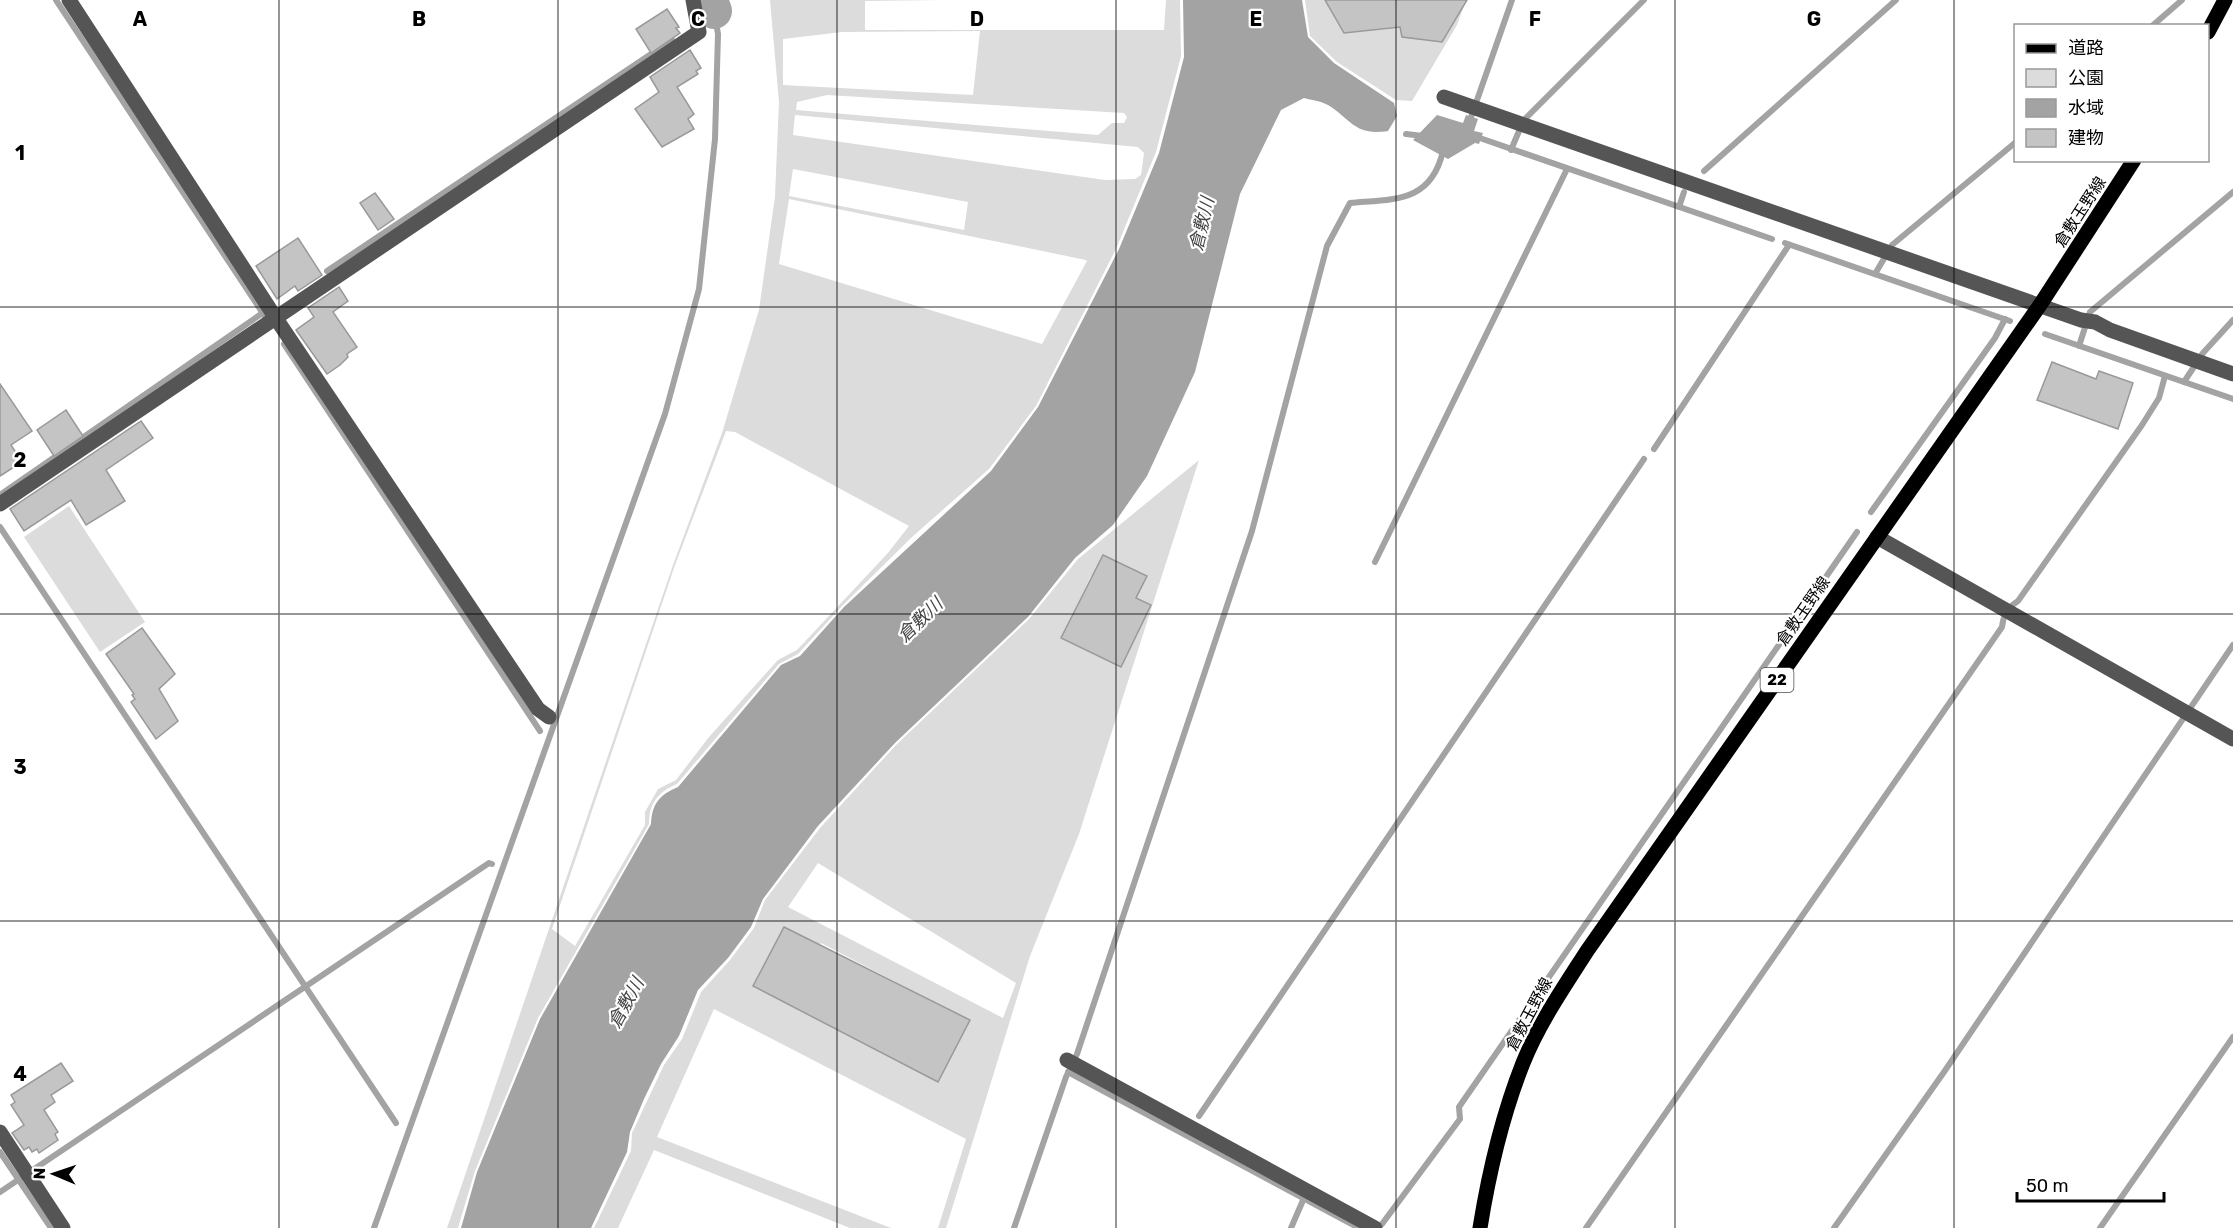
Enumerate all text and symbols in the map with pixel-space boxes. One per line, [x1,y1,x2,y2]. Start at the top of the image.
text: A [133,7,148,31]
text: B [412,7,426,31]
text: C [691,7,705,31]
text: D [970,7,984,31]
text: E [1250,7,1262,31]
text: F [1529,7,1541,31]
text: G [1807,7,1821,31]
legend [2014,24,2209,162]
text: 道路 [2068,37,2104,59]
text: 公園 [2068,67,2104,89]
text: 水域 [2068,97,2104,119]
text: 建物 [2068,127,2104,149]
text: 1 [15,141,25,165]
street label: 倉敷玉野線 [2050,173,2110,251]
water label: 倉敷川 [1185,193,1219,253]
text: 2 [14,448,27,472]
street label: 倉敷玉野線 [1772,573,1834,649]
water label: 倉敷川 [893,592,949,647]
road number: 22 [1760,668,1794,692]
text: 3 [13,755,27,779]
water label: 倉敷川 [603,972,650,1032]
street label: 倉敷玉野線 [1502,974,1556,1054]
text: 4 [13,1062,27,1086]
north arrow [24,1144,84,1204]
scale bar [2017,1165,2164,1203]
text: N [30,1167,49,1180]
text: 50 m [2026,1175,2069,1197]

